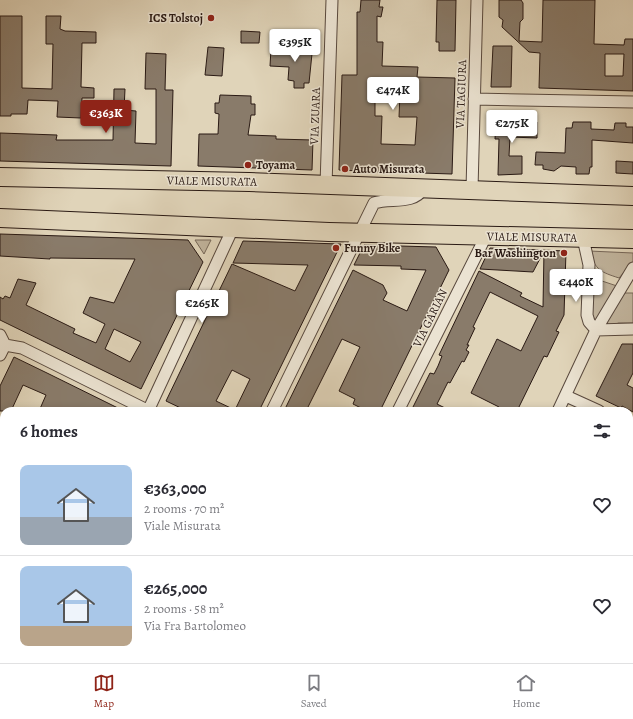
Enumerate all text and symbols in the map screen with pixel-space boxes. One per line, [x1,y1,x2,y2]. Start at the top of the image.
place label: ICS Tolstoj [149,10,203,26]
marker: ICS Tolstoj [206,13,216,23]
pin: €395K [267,29,323,63]
text: €395K [278,33,312,50]
street label: VIA TAGIURA [452,58,470,130]
pin: €474K [365,77,421,111]
text: €474K [376,81,410,98]
street label: VIA ZUARA [306,86,324,146]
pin: €363K [78,100,134,134]
text: €363K [89,104,123,121]
pin: €275K [484,110,540,144]
text: €275K [495,114,529,131]
place label: Toyama [256,157,296,173]
marker: Toyama [243,160,253,170]
place label: Auto Misurata [352,161,425,177]
marker: Auto Misurata [340,164,350,174]
street label: VIALE MISURATA [166,172,258,190]
street label: VIALE MISURATA [486,228,578,246]
place label: Funny Bike [344,240,401,256]
marker: Funny Bike [331,243,341,253]
place label: Bar Washington [474,245,556,261]
marker: Bar Washington [559,248,569,258]
pin: €440K [548,269,604,303]
text: €440K [559,273,593,290]
street label: VIA GARIAN [409,286,451,351]
pin: €265K [174,290,230,324]
text: €265K [185,294,219,311]
text: 6 homes [20,420,78,443]
icon: filters [591,420,613,442]
text: €363,000 [144,477,207,500]
icon: home [52,481,100,529]
icon: heart [591,494,613,516]
text: 2 rooms · 70 m² [144,500,224,517]
text: Viale Misurata [144,517,221,534]
text: €265,000 [144,577,207,600]
icon: home [52,582,100,630]
icon: heart [591,595,613,617]
text: 2 rooms · 58 m² [144,600,224,617]
text: Via Fra Bartolomeo [144,617,246,634]
tab: Map [93,672,115,711]
tab: Saved [301,672,327,711]
tab: Home [512,672,540,711]

